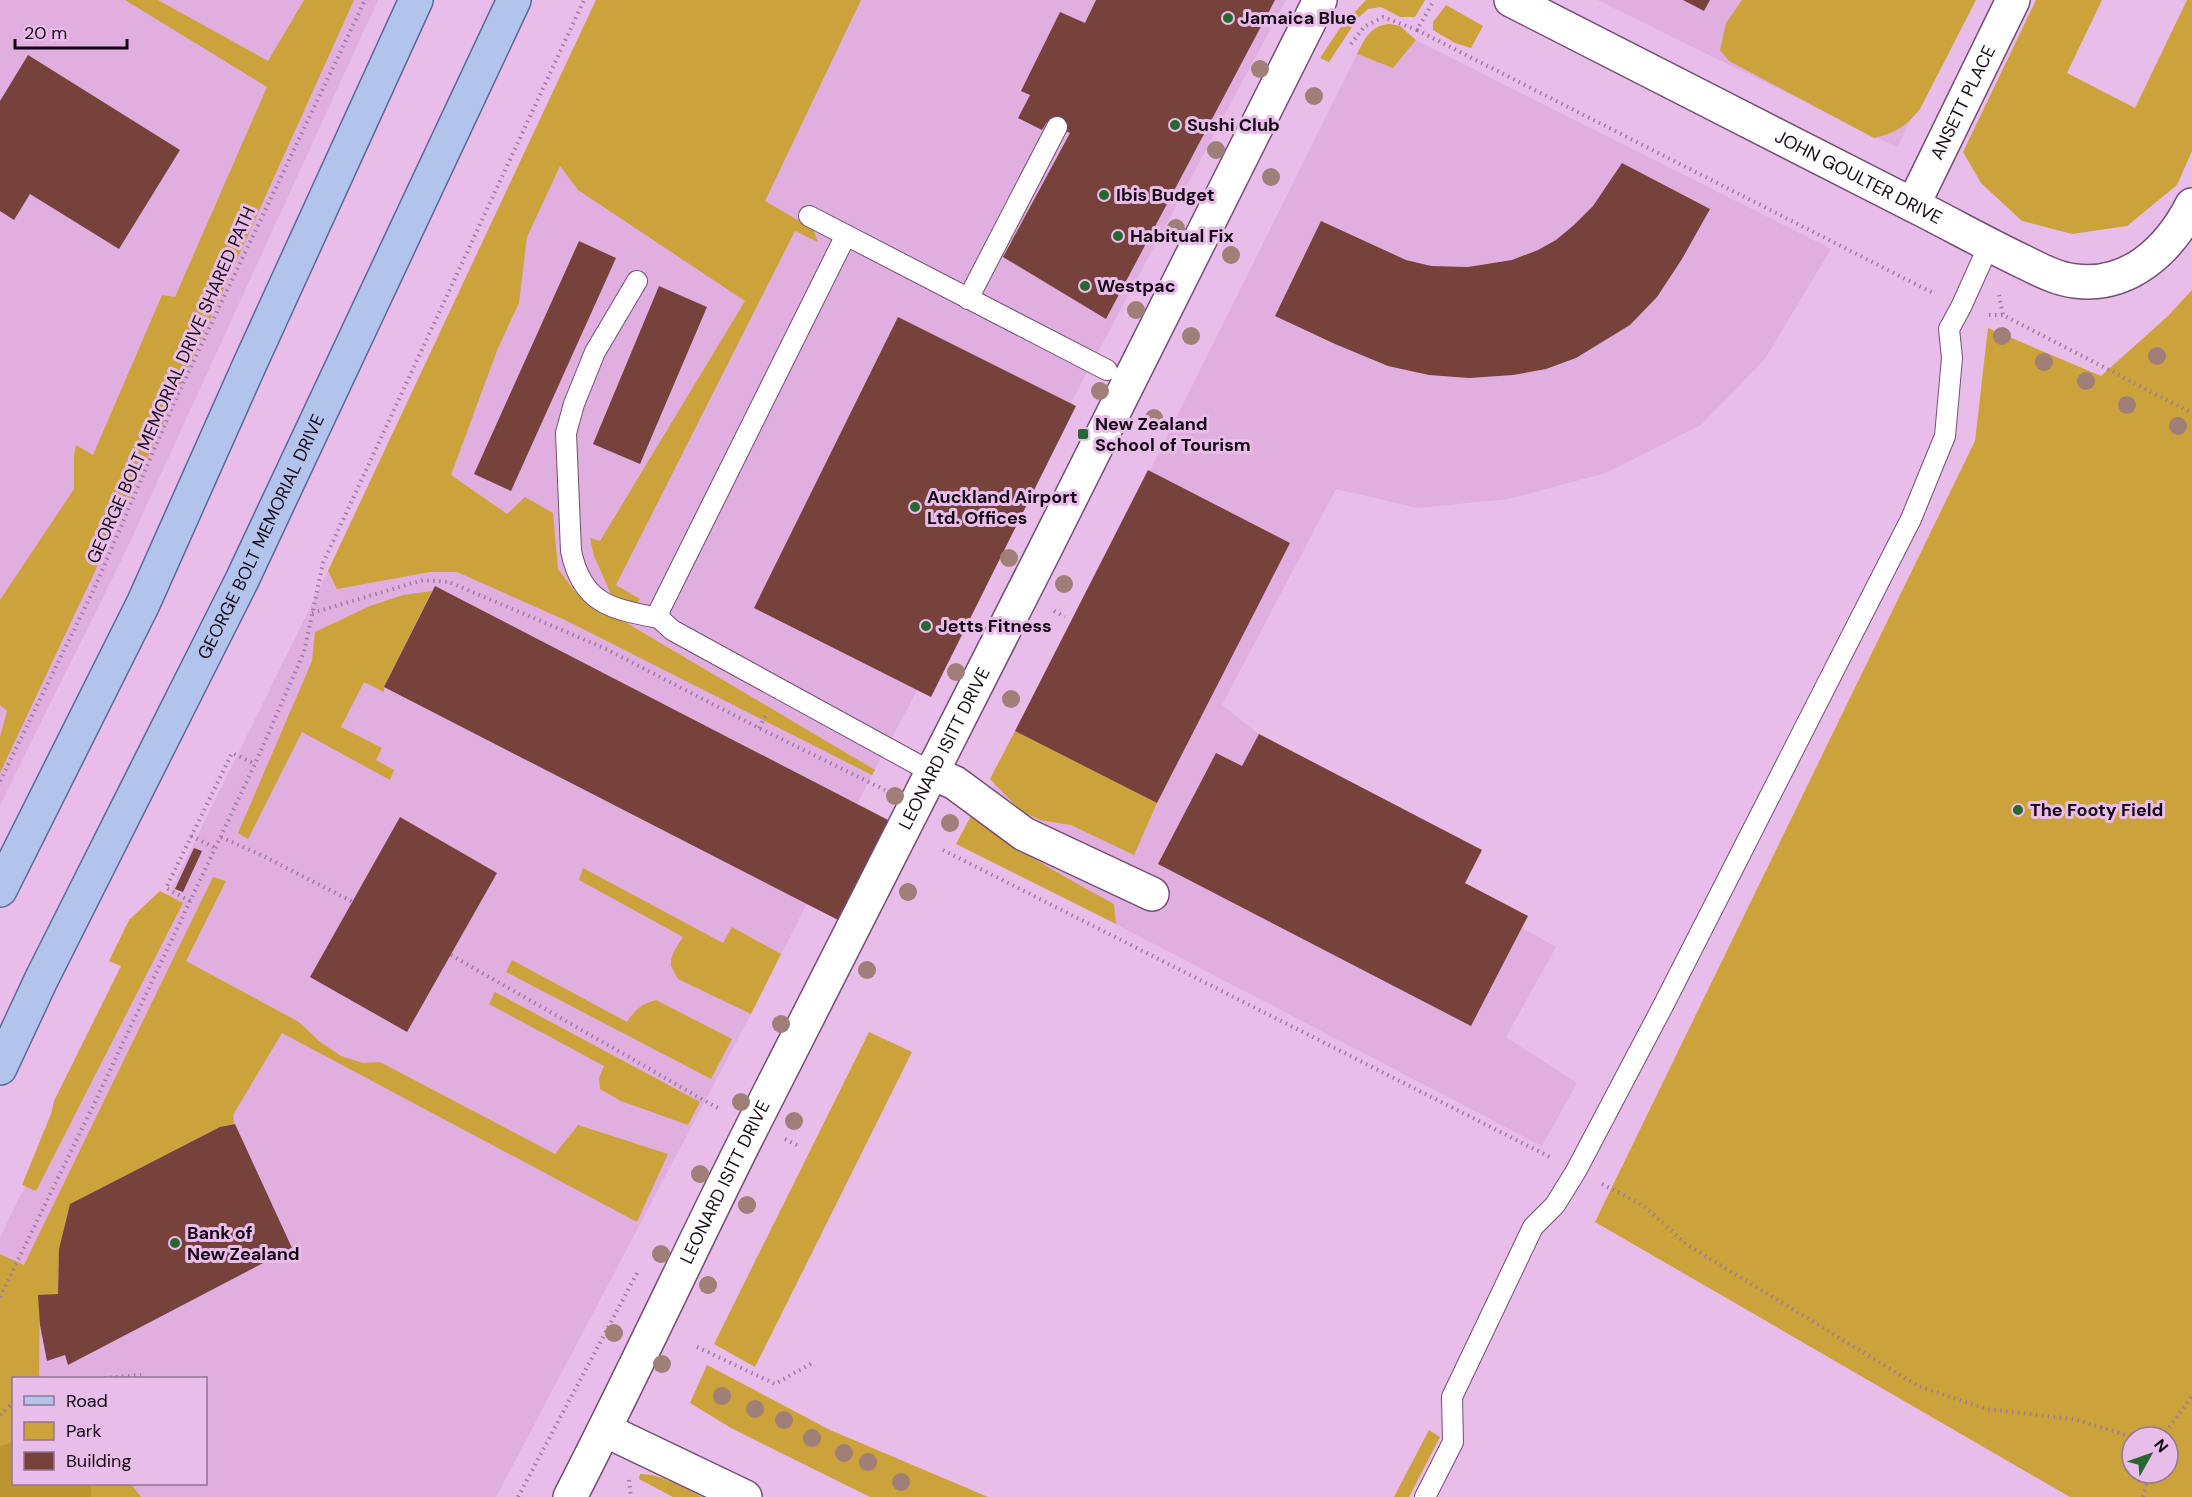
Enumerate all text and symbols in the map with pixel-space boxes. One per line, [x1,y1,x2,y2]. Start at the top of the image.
place label: Jamaica Blue [1240,6,1357,30]
marker: Jamaica Blue [1221,11,1235,25]
scale bar [15,12,128,50]
text: 20 m [24,21,67,45]
street label: ANSETT PLACE [1925,41,2001,164]
place label: Sushi Club [1187,113,1280,137]
marker: Sushi Club [1168,118,1182,132]
street label: JOHN GOULTER DRIVE [1771,125,1946,230]
place label: Ibis Budget [1116,183,1215,207]
marker: Ibis Budget [1097,188,1111,202]
street label: GEORGE BOLT MEMORIAL DRIVE SHARED PATH [82,203,260,567]
place label: Habitual Fix [1130,224,1234,248]
marker: Habitual Fix [1111,229,1125,243]
place label: Westpac [1097,274,1176,298]
marker: Westpac [1078,279,1092,293]
street label: GEORGE BOLT MEMORIAL DRIVE [193,410,331,662]
place label: New Zealand School of Tourism [1095,412,1251,457]
marker: New Zealand School of Tourism [1076,427,1090,441]
place label: Auckland Airport Ltd. Offices [927,485,1077,530]
marker: Auckland Airport Ltd. Offices [908,500,922,514]
place label: Jetts Fitness [938,614,1052,638]
marker: Jetts Fitness [919,619,933,633]
street label: LEONARD ISITT DRIVE [893,663,996,834]
place label: The Footy Field [2030,798,2163,822]
marker: The Footy Field [2011,803,2025,817]
street label: LEONARD ISITT DRIVE [675,1096,776,1268]
place label: Bank of New Zealand [187,1221,300,1266]
marker: Bank of New Zealand [168,1236,182,1250]
legend [12,1377,207,1485]
text: Road [66,1389,108,1413]
text: Park [66,1419,102,1443]
north arrow [2120,1425,2180,1485]
text: N [2149,1434,2173,1457]
text: Building [66,1449,131,1473]

